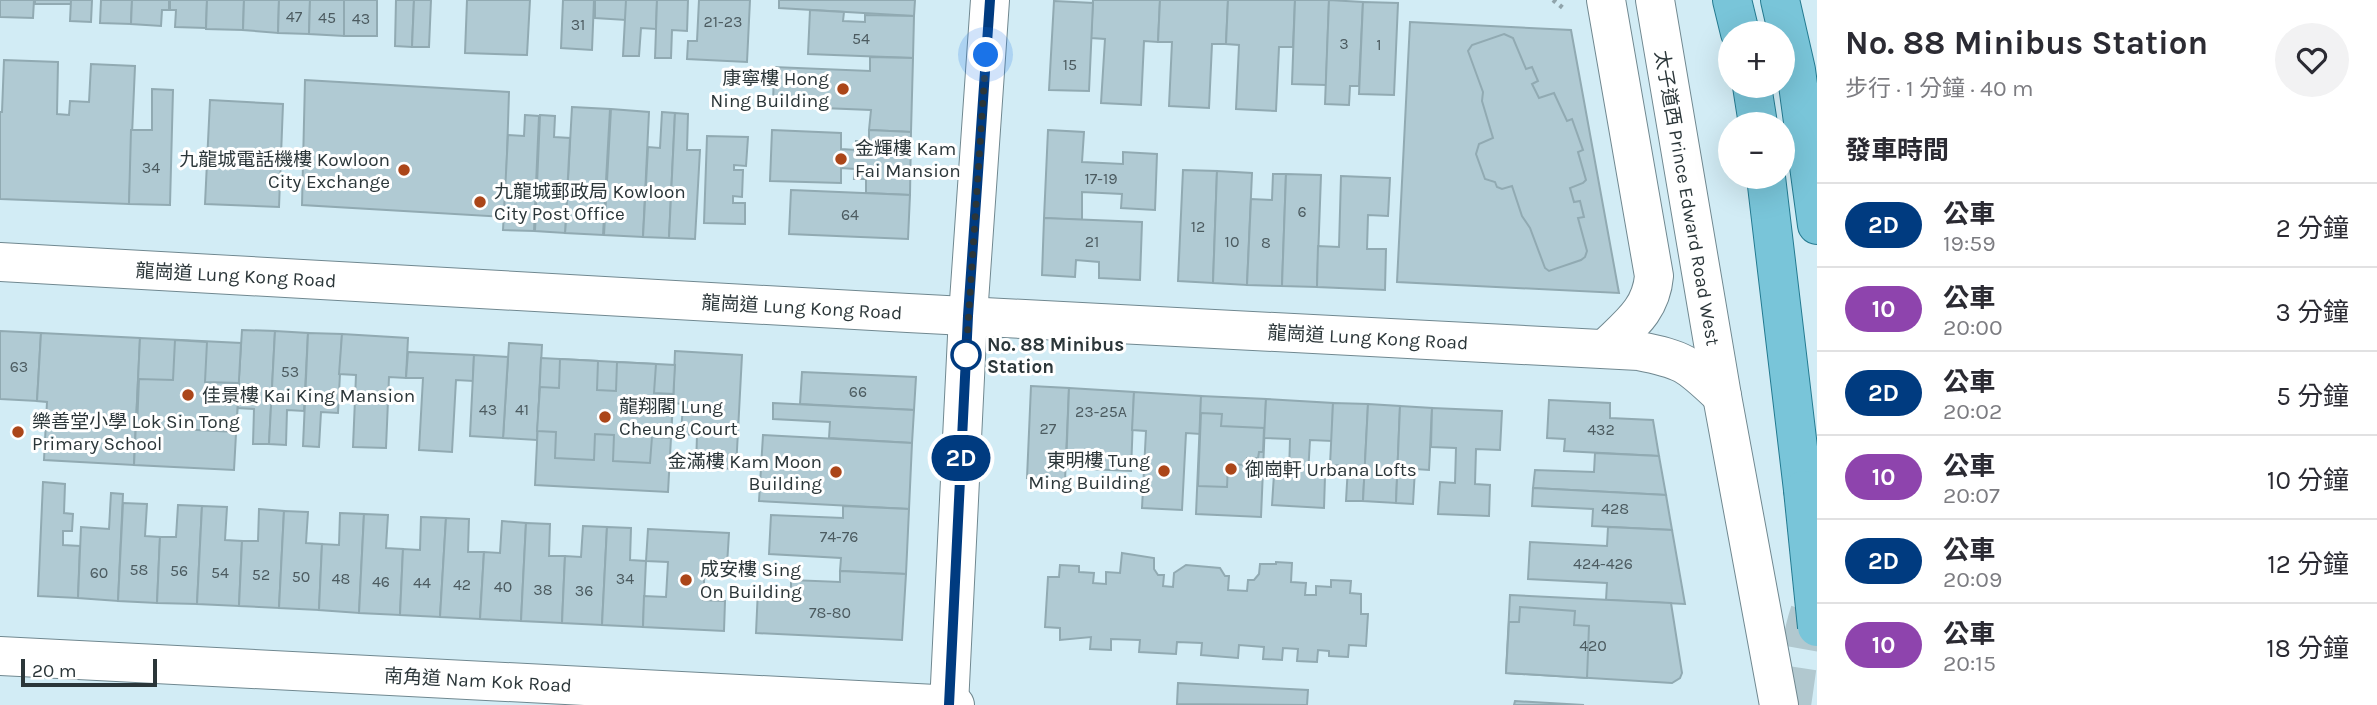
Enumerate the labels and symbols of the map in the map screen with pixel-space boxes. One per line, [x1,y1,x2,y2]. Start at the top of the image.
house number: 47 [286,7,303,26]
house number: 45 [318,8,336,27]
house number: 43 [352,9,370,28]
house number: 21-23 [704,12,742,31]
house number: 31 [571,15,585,34]
house number: 54 [852,29,870,48]
house number: 3 [1339,34,1349,53]
house number: 1 [1376,35,1382,54]
your location [968,37,1003,72]
street label: 太子道西 Prince Edward Road West [1650,49,1724,348]
house number: 15 [1063,55,1077,74]
place label: 康寧樓 Hong Ning Building [710,68,829,112]
marker: 康寧樓 Hong Ning Building [835,81,851,97]
place label: 金輝樓 Kam Fai Mansion [855,138,961,182]
place label: 九龍城電話機樓 Kowloon City Exchange [179,149,390,193]
marker: 金輝樓 Kam Fai Mansion [833,151,849,167]
house number: 34 [142,158,160,177]
marker: 九龍城電話機樓 Kowloon City Exchange [396,162,412,178]
house number: 17-19 [1085,169,1117,188]
place label: 九龍城郵政局 Kowloon City Post Office [494,181,686,225]
marker: 九龍城郵政局 Kowloon City Post Office [472,194,488,210]
house number: 6 [1297,202,1307,221]
house number: 64 [841,205,859,224]
house number: 12 [1191,217,1205,236]
house number: 21 [1085,232,1099,251]
house number: 10 [1225,232,1239,251]
house number: 8 [1261,233,1271,252]
street label: 龍崗道 Lung Kong Road [135,260,337,292]
street label: 龍崗道 Lung Kong Road [701,292,903,324]
street label: 龍崗道 Lung Kong Road [1267,322,1469,354]
place label: No. 88 Minibus Station [987,334,1124,378]
marker: No. 88 Minibus Station [951,340,981,370]
house number: 63 [10,357,28,376]
house number: 53 [281,362,299,381]
house number: 66 [849,382,867,401]
place label: 佳景樓 Kai King Mansion [202,385,415,407]
marker: 佳景樓 Kai King Mansion [180,387,196,403]
place label: 龍翔閣 Lung Cheung Court [619,396,738,440]
house number: 43 [479,400,497,419]
house number: 41 [515,400,529,419]
house number: 23-25A [1075,402,1127,421]
marker: 龍翔閣 Lung Cheung Court [597,409,613,425]
place label: 樂善堂小學 Lok Sin Tong Primary School [32,411,240,455]
house number: 27 [1040,419,1057,438]
house number: 432 [1587,420,1615,439]
marker: 樂善堂小學 Lok Sin Tong Primary School [10,424,26,440]
line badge: 2D [930,435,992,481]
place label: 東明樓 Tung Ming Building [1028,450,1150,494]
place label: 金滿樓 Kam Moon Building [668,451,822,495]
place label: 御崗軒 Urbana Lofts [1245,459,1417,481]
marker: 御崗軒 Urbana Lofts [1223,461,1239,477]
marker: 東明樓 Tung Ming Building [1156,463,1172,479]
marker: 金滿樓 Kam Moon Building [828,464,844,480]
house number: 428 [1601,499,1629,518]
house number: 74-76 [820,527,858,546]
house number: 424-426 [1573,554,1633,573]
place label: 成安樓 Sing On Building [700,559,802,603]
house number: 58 [130,560,148,579]
house number: 56 [170,561,188,580]
house number: 60 [90,563,108,582]
house number: 54 [211,563,229,582]
house number: 52 [252,565,270,584]
house number: 50 [292,567,310,586]
house number: 48 [332,569,350,588]
house number: 34 [616,569,634,588]
house number: 46 [372,572,390,591]
marker: 成安樓 Sing On Building [678,572,694,588]
house number: 44 [413,573,431,592]
house number: 42 [453,575,471,594]
house number: 40 [494,577,512,596]
house number: 38 [533,580,553,599]
house number: 36 [575,581,593,600]
house number: 78-80 [809,603,851,622]
house number: 420 [1579,636,1607,655]
scale bar [21,656,158,688]
street label: 南角道 Nam Kok Road [383,665,572,697]

